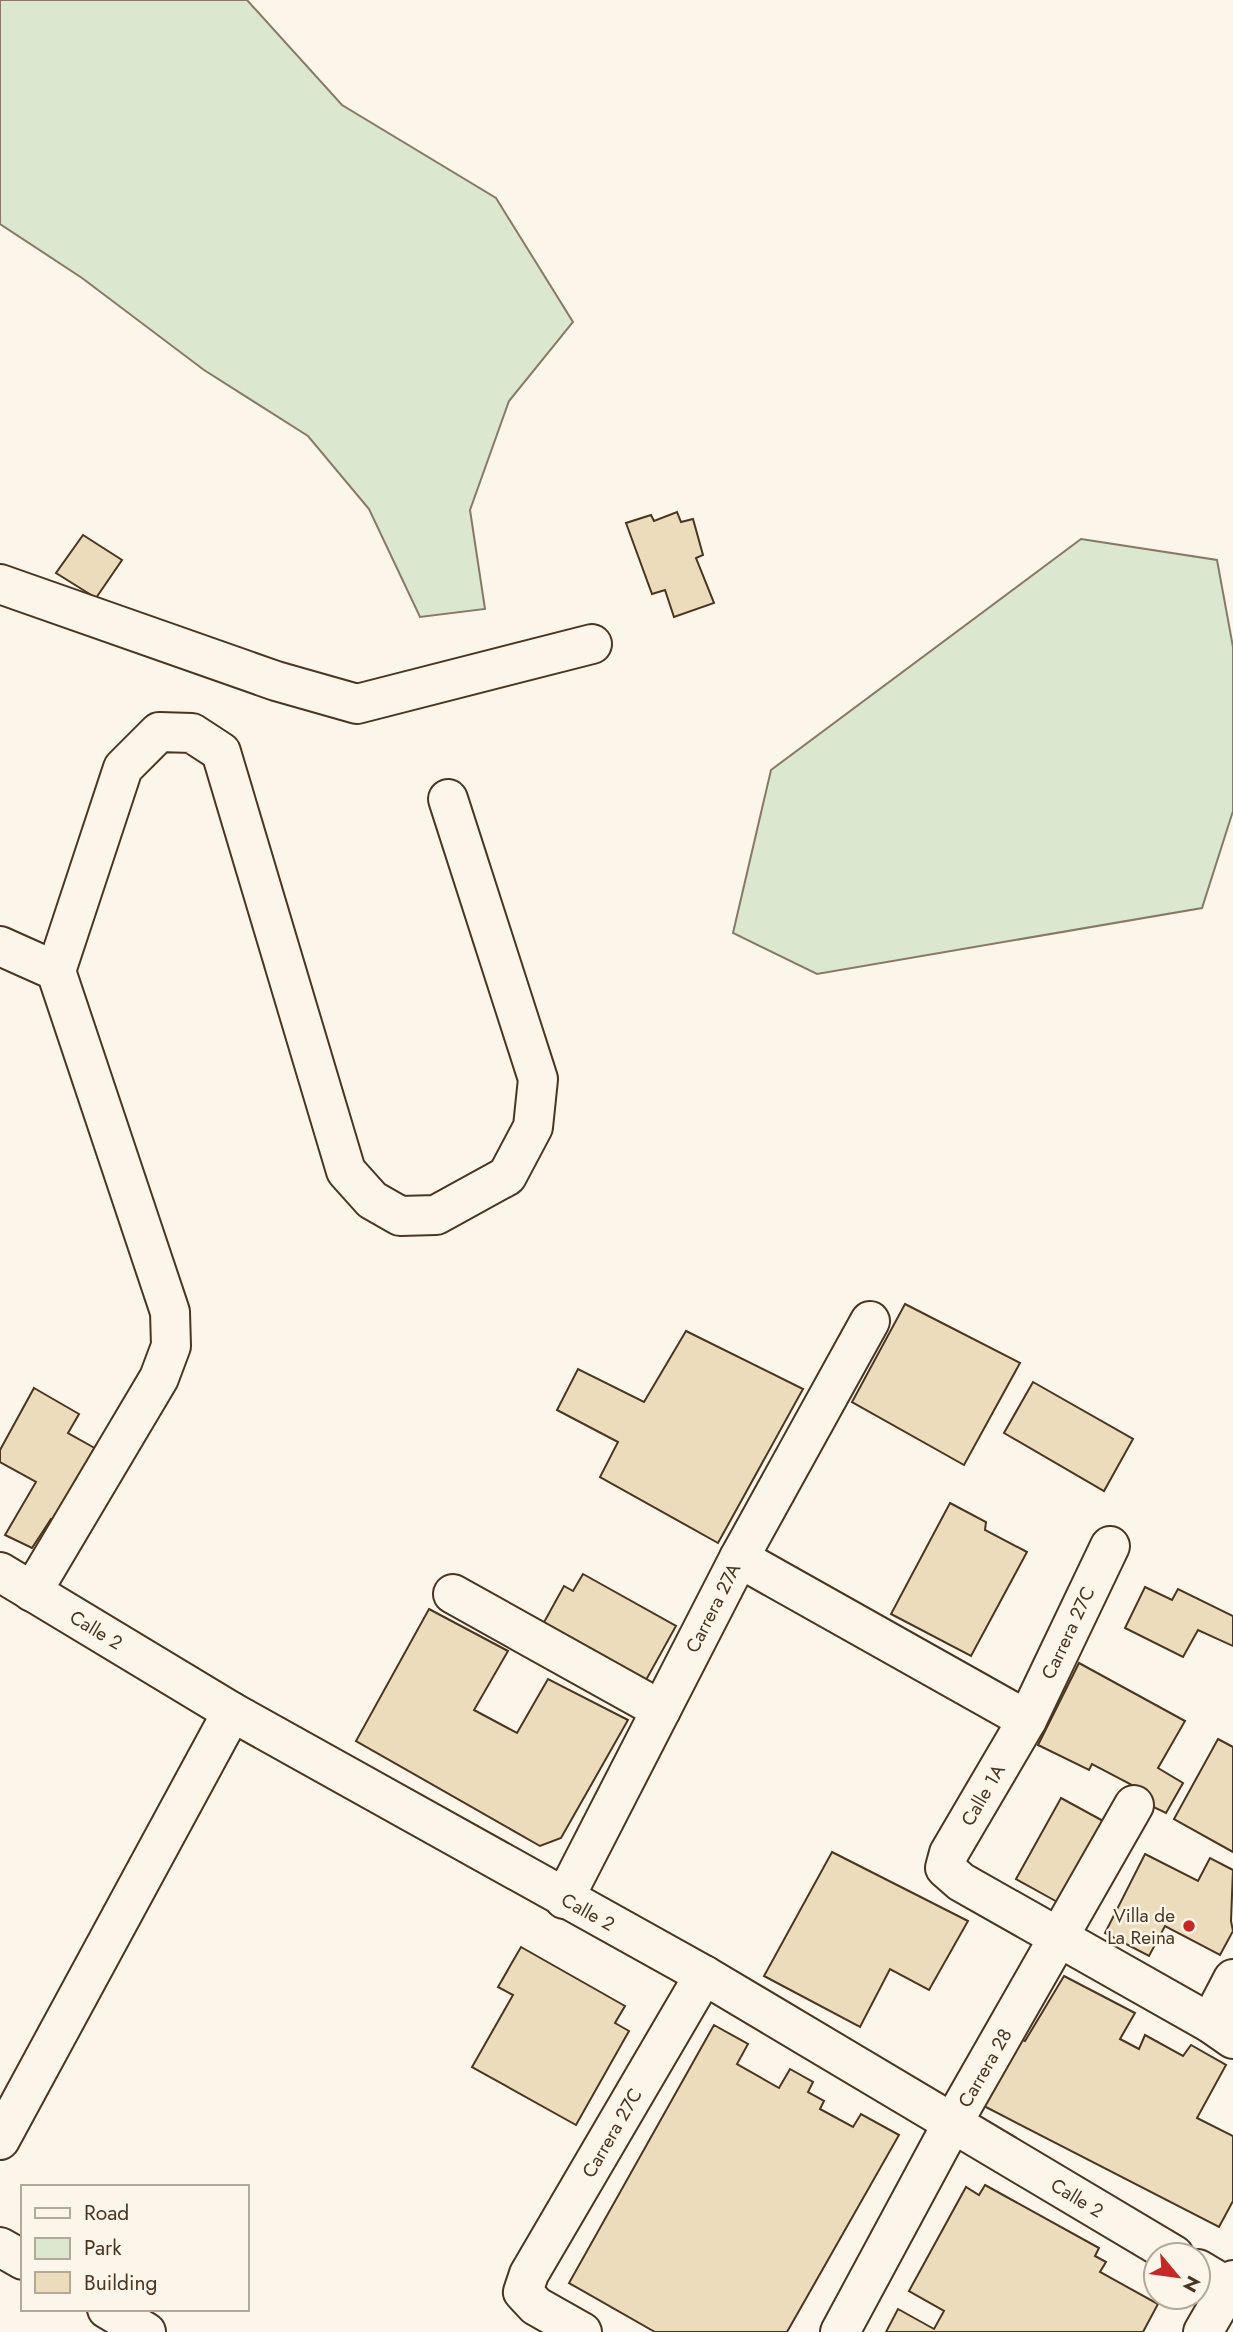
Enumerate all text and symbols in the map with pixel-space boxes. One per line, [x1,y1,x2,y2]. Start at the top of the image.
street label: Carrera 27A [679,1558,747,1658]
street label: Carrera 27C [1035,1582,1101,1684]
street label: Calle 2 [65,1604,127,1656]
street label: Calle 1A [954,1759,1012,1831]
street label: Calle 2 [556,1886,620,1938]
place label: Villa de La Reina [1107,1902,1175,1951]
marker: Villa de La Reina [1181,1918,1197,1934]
street label: Carrera 28 [952,2023,1018,2113]
street label: Carrera 27C [575,2083,649,2183]
street label: Calle 2 [1046,2172,1108,2224]
legend [21,2185,248,2311]
text: Road [84,2198,129,2228]
text: Park [84,2233,122,2263]
north arrow [1142,2241,1212,2311]
text: Building [84,2268,157,2298]
text: N [1176,2271,1207,2297]

